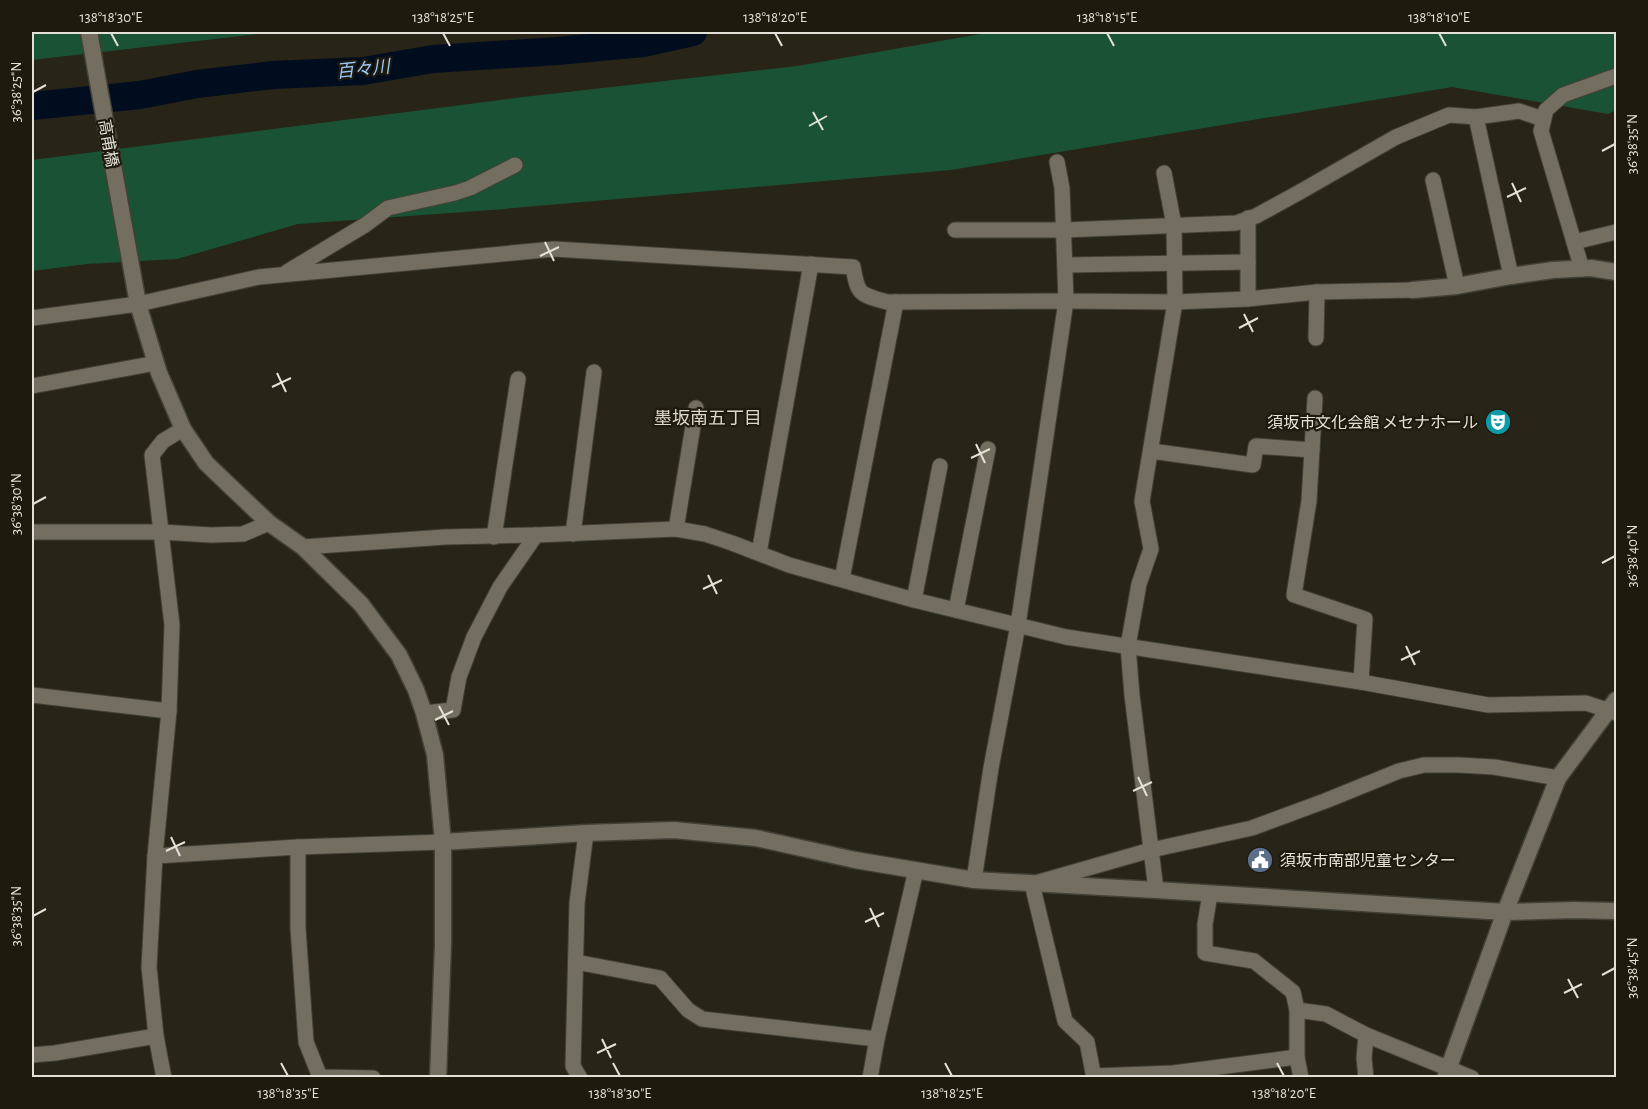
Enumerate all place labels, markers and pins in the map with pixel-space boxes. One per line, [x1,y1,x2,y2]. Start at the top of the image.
theatre icon: 須坂市文化会館 メセナホール [1483,407,1513,437]
place label: 須坂市文化会館 メセナホール [1267,414,1478,431]
public building icon: 須坂市南部児童センター [1245,845,1275,875]
place label: 須坂市南部児童センター [1280,852,1456,869]

